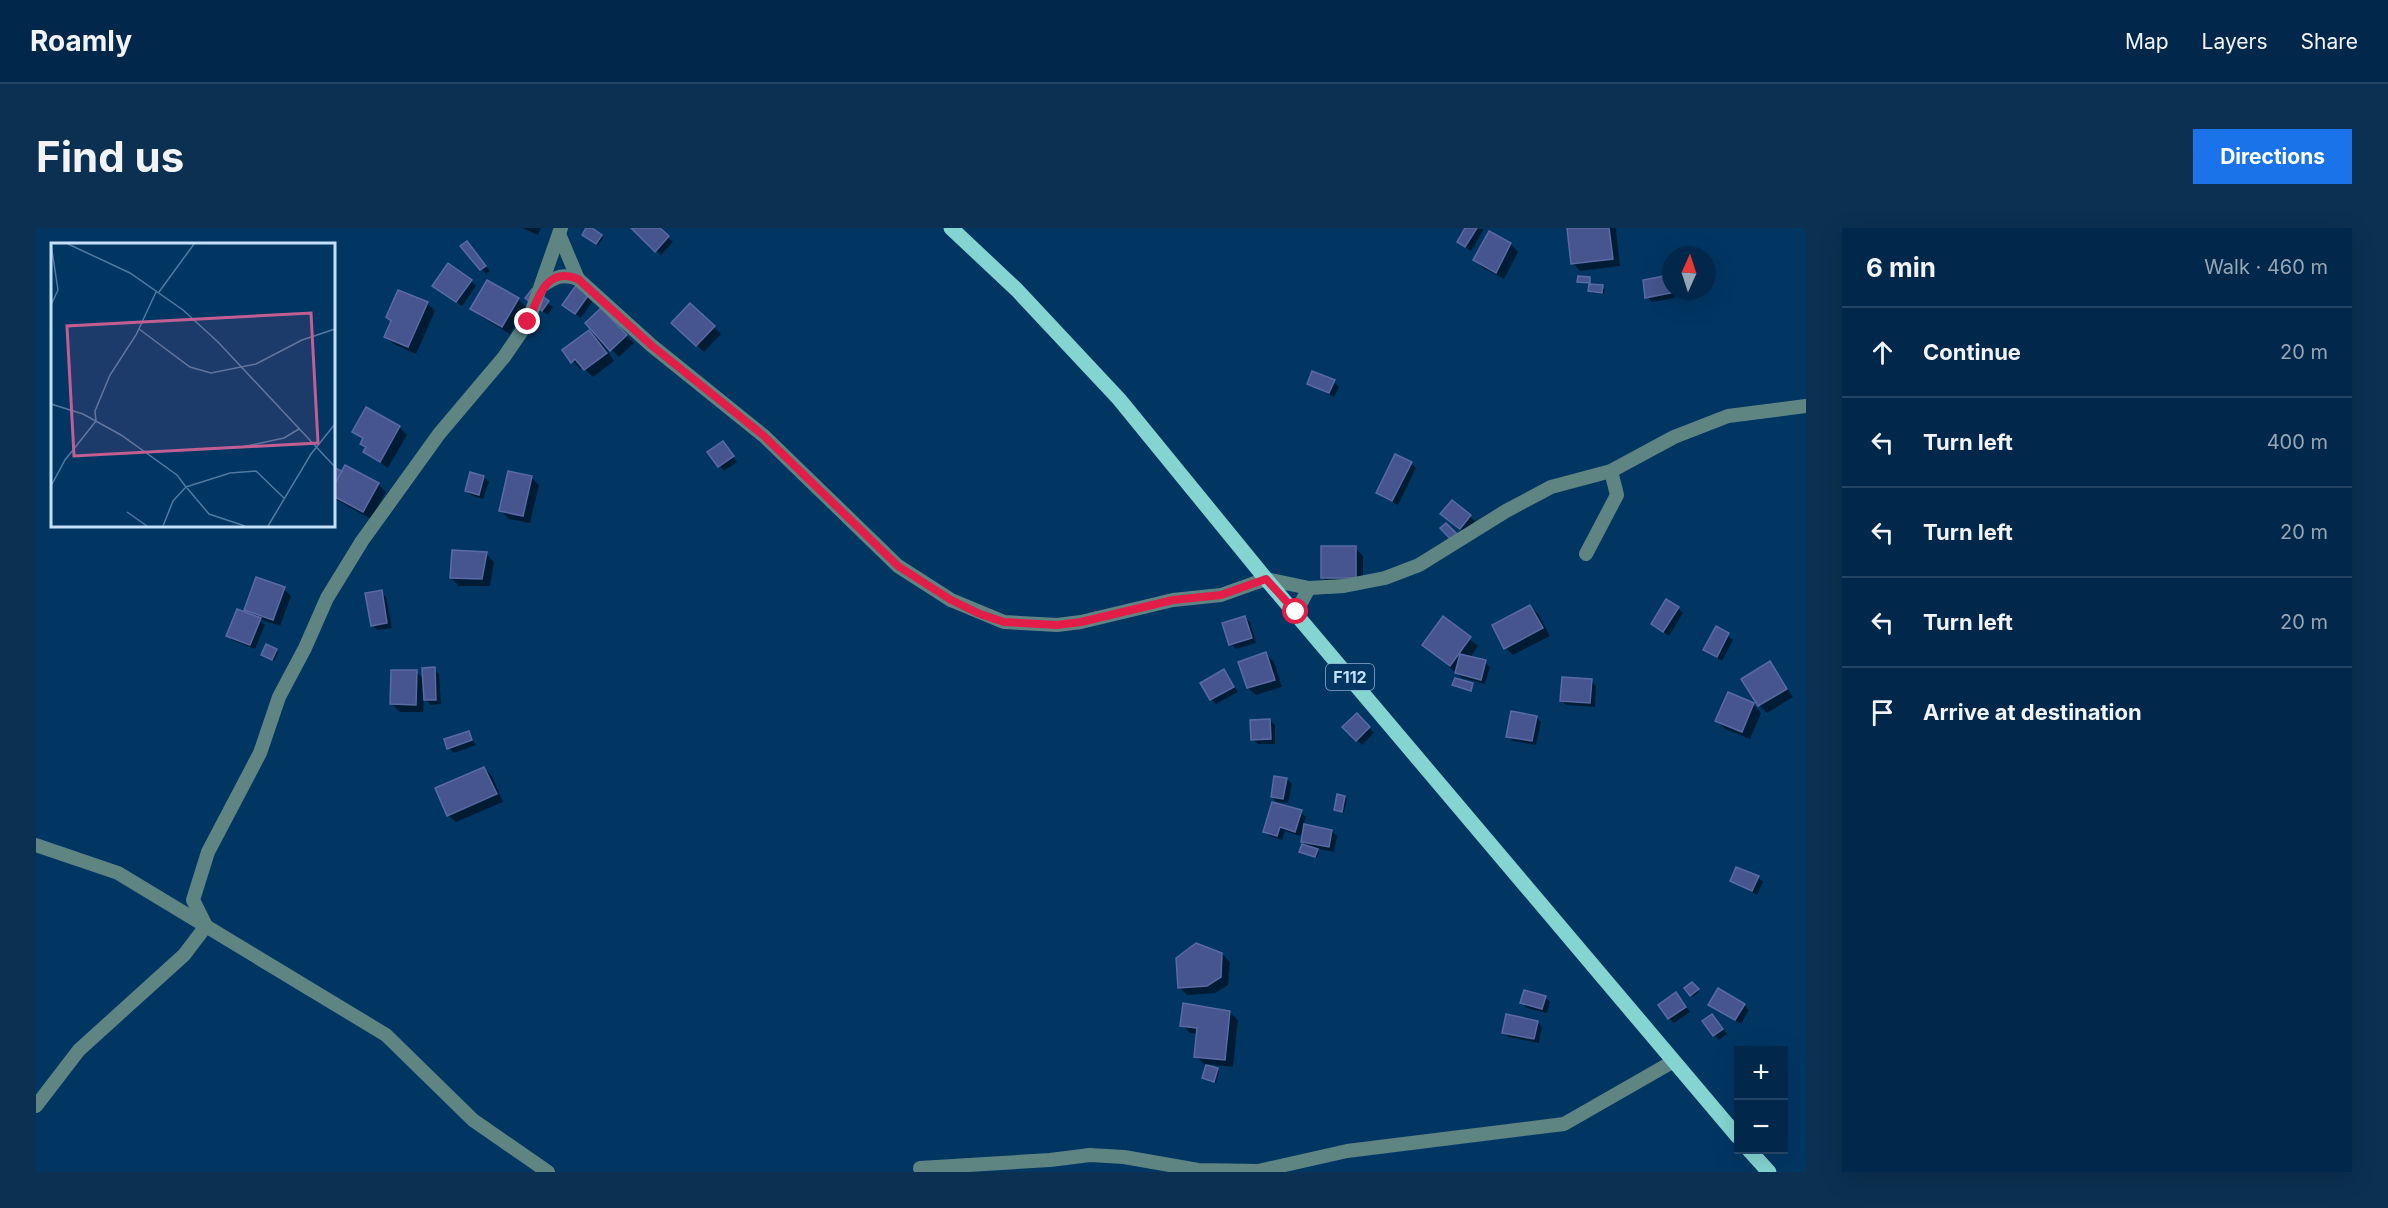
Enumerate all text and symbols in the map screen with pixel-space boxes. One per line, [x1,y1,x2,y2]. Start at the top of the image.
text: Roamly [30,24,132,58]
text: Map [2125,29,2169,54]
text: Layers [2202,29,2268,54]
text: Share [2301,29,2358,54]
button: Directions [2193,129,2352,184]
text: Find us [36,131,184,182]
inset map [51,243,334,526]
north arrow [1662,246,1716,300]
text: 6 min [1866,252,1936,283]
text: Walk · 460 m [2204,255,2328,279]
route end [514,308,540,334]
icon: ahead [1866,336,1899,369]
text: Continue [1923,339,2021,365]
text: 20 m [2280,340,2328,364]
icon: left [1866,426,1899,459]
text: Turn left [1923,429,2013,455]
text: 400 m [2267,430,2328,454]
icon: left [1866,516,1899,549]
text: Turn left [1923,519,2013,545]
text: 20 m [2280,520,2328,544]
route start [1282,598,1308,624]
icon: left [1866,606,1899,639]
text: Turn left [1923,609,2013,635]
text: 20 m [2280,610,2328,634]
road number: F112 [1326,664,1374,690]
icon: arrive [1866,696,1899,729]
text: Arrive at destination [1923,699,2142,725]
map controls [1734,1046,1788,1154]
button: + [1734,1046,1788,1100]
button: − [1734,1100,1788,1154]

